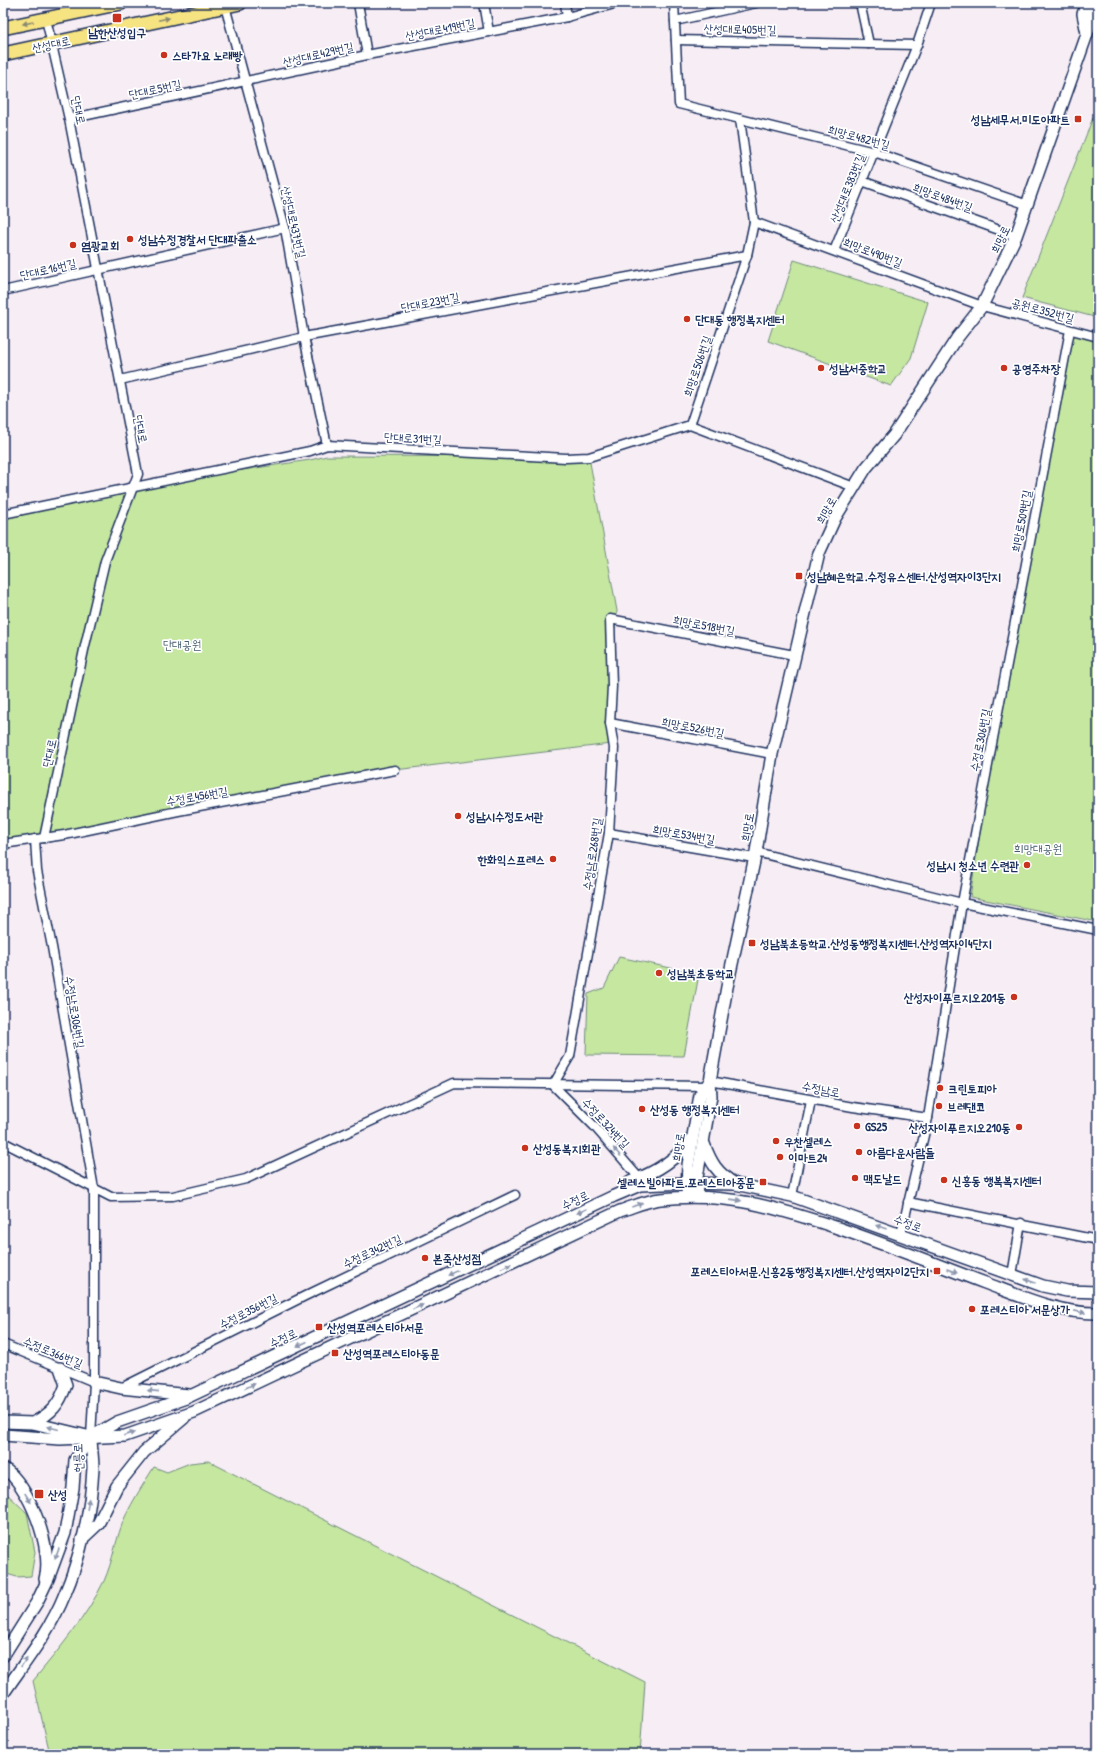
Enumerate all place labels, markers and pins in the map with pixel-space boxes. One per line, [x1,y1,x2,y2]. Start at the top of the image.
marker: 남한산성입구 [111,12,123,24]
place label: 남한산성입구 [88,24,146,41]
place label: 스타가요 노래빵 [172,47,243,64]
marker: 스타가요 노래빵 [159,50,169,60]
place label: 성남세무서.미도아파트 [970,111,1070,128]
marker: 성남세무서.미도아파트 [1073,114,1083,124]
place label: 성남수정경찰서 단대파출소 [137,231,257,248]
marker: 성남수정경찰서 단대파출소 [125,234,135,244]
place label: 염광교회 [81,237,120,254]
marker: 염광교회 [68,240,78,250]
place label: 단대동 행정복지센터 [695,311,785,328]
marker: 단대동 행정복지센터 [682,314,692,324]
place label: 성남서중학교 [828,360,887,377]
place label: 공영주차장 [1012,360,1061,377]
marker: 성남서중학교 [816,363,826,373]
marker: 공영주차장 [999,363,1009,373]
place label: 성남혜은학교.수정유스센터.산성역자이3단지 [806,568,1001,585]
marker: 성남혜은학교.수정유스센터.산성역자이3단지 [794,571,804,581]
place label: 성남시수정도서관 [465,808,544,825]
marker: 성남시수정도서관 [453,811,463,821]
place label: 한화익스프레스 [476,851,545,868]
marker: 한화익스프레스 [548,854,558,864]
place label: 성남시 청소년 수련관 [926,857,1019,874]
marker: 성남시 청소년 수련관 [1022,860,1032,870]
place label: 성남북초등학교.산성동행정복지센터.산성역자이4단지 [759,935,992,952]
marker: 성남북초등학교.산성동행정복지센터.산성역자이4단지 [747,938,757,948]
place label: 성남북초등학교 [666,965,735,982]
marker: 성남북초등학교 [654,968,664,978]
place label: 산성자이푸르지오201동 [903,989,1006,1006]
marker: 산성자이푸르지오201동 [1009,992,1019,1002]
place label: 크린토피아 [948,1080,997,1097]
marker: 크린토피아 [935,1083,945,1093]
place label: 브레댄코 [947,1098,986,1115]
place label: 산성동 행정복지센터 [649,1101,740,1118]
marker: 브레댄코 [934,1101,944,1111]
marker: 산성동 행정복지센터 [637,1104,647,1114]
place label: GS25 [865,1118,888,1135]
place label: 산성자이푸르지오210동 [908,1119,1011,1136]
marker: GS25 [852,1121,862,1131]
marker: 산성자이푸르지오210동 [1014,1122,1024,1132]
place label: 우찬셀레스 [784,1133,832,1150]
marker: 우찬셀레스 [771,1136,781,1146]
place label: 산성동복지회관 [532,1140,601,1157]
marker: 산성동복지회관 [520,1143,530,1153]
place label: 아름다운사람들 [867,1144,935,1161]
marker: 아름다운사람들 [854,1147,864,1157]
place label: 이마트24 [788,1149,828,1166]
marker: 이마트24 [775,1152,785,1162]
place label: 맥도날드 [863,1170,902,1187]
place label: 신흥동 행복복지센터 [952,1172,1042,1189]
marker: 맥도날드 [850,1173,860,1183]
place label: 셀레스빌아파트.포레스티아중문 [616,1174,755,1191]
marker: 신흥동 행복복지센터 [939,1175,949,1185]
marker: 셀레스빌아파트.포레스티아중문 [758,1177,768,1187]
place label: 본죽산성점 [433,1250,482,1267]
marker: 본죽산성점 [420,1253,430,1263]
place label: 포레스티아서문.신흥2동행정복지센터.산성역자이2단지 [691,1263,929,1280]
marker: 포레스티아서문.신흥2동행정복지센터.산성역자이2단지 [932,1266,942,1276]
place label: 포레스티아 서문상가 [980,1301,1070,1318]
marker: 포레스티아 서문상가 [967,1304,977,1314]
place label: 산성역포레스티아서문 [326,1319,424,1336]
marker: 산성역포레스티아서문 [314,1322,324,1332]
place label: 산성역포레스티아동문 [342,1345,440,1362]
marker: 산성역포레스티아동문 [330,1348,340,1358]
place label: 산성 [47,1486,67,1503]
marker: 산성 [33,1488,45,1500]

